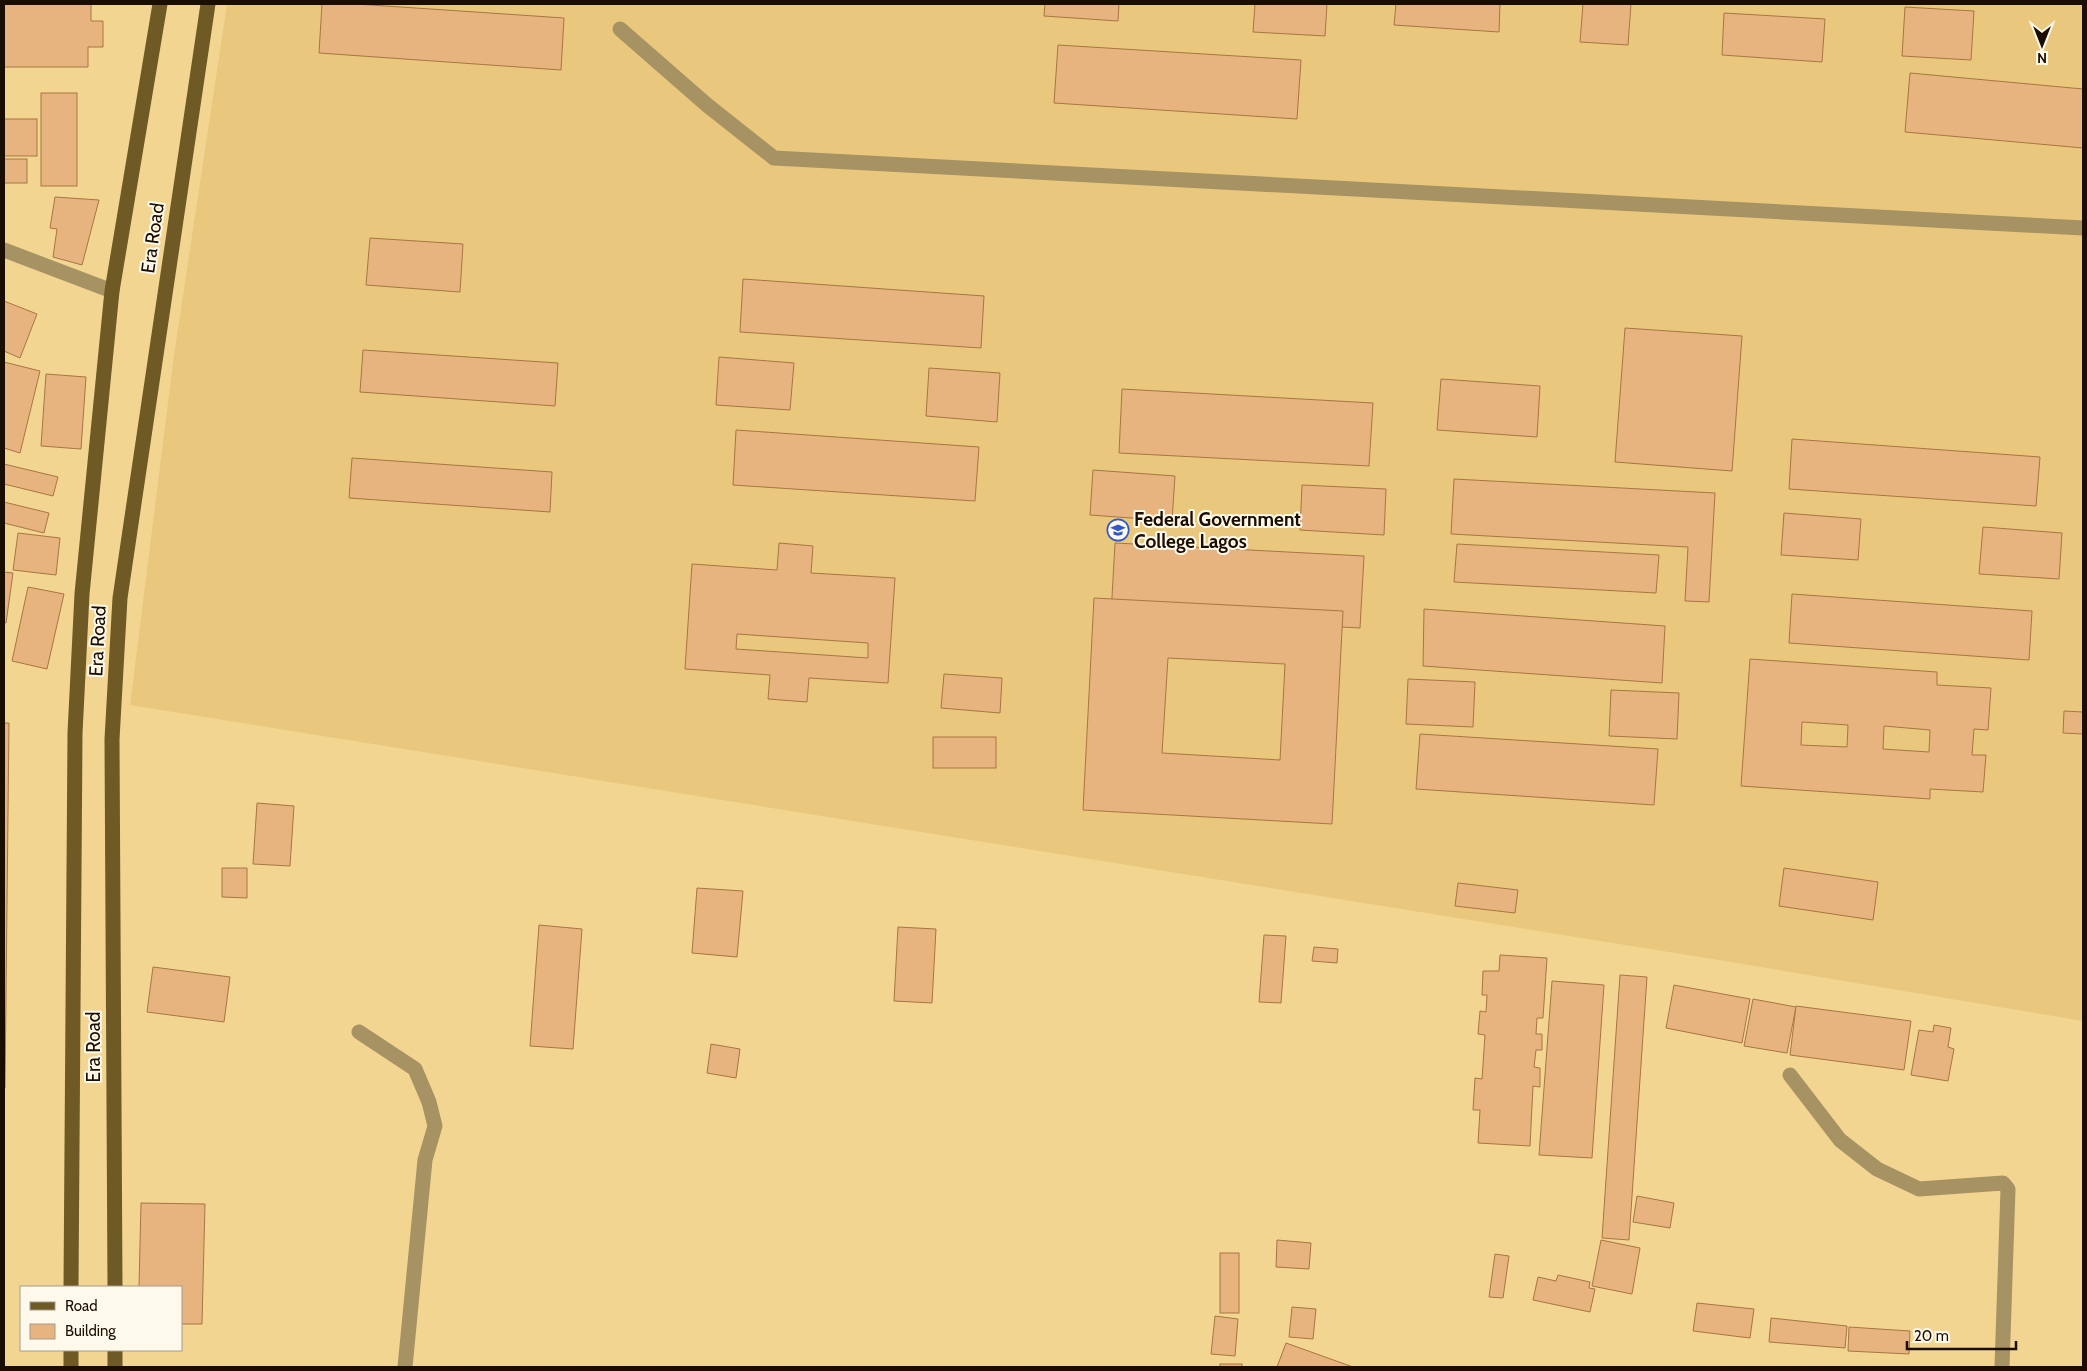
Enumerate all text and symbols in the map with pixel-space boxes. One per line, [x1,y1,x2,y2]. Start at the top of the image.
north arrow [2017,20,2067,70]
text: N [2037,49,2047,67]
street label: Era Road [136,201,169,275]
place label: Federal Government College Lagos [1134,508,1301,553]
school or university icon: Federal Government College Lagos [1106,518,1130,542]
street label: Era Road [84,605,111,677]
street label: Era Road [82,1012,105,1082]
legend [20,1286,182,1351]
text: Road [65,1297,98,1315]
scale bar [1907,1318,2016,1350]
text: Building [65,1322,116,1340]
text: 20 m [1914,1327,1949,1345]

